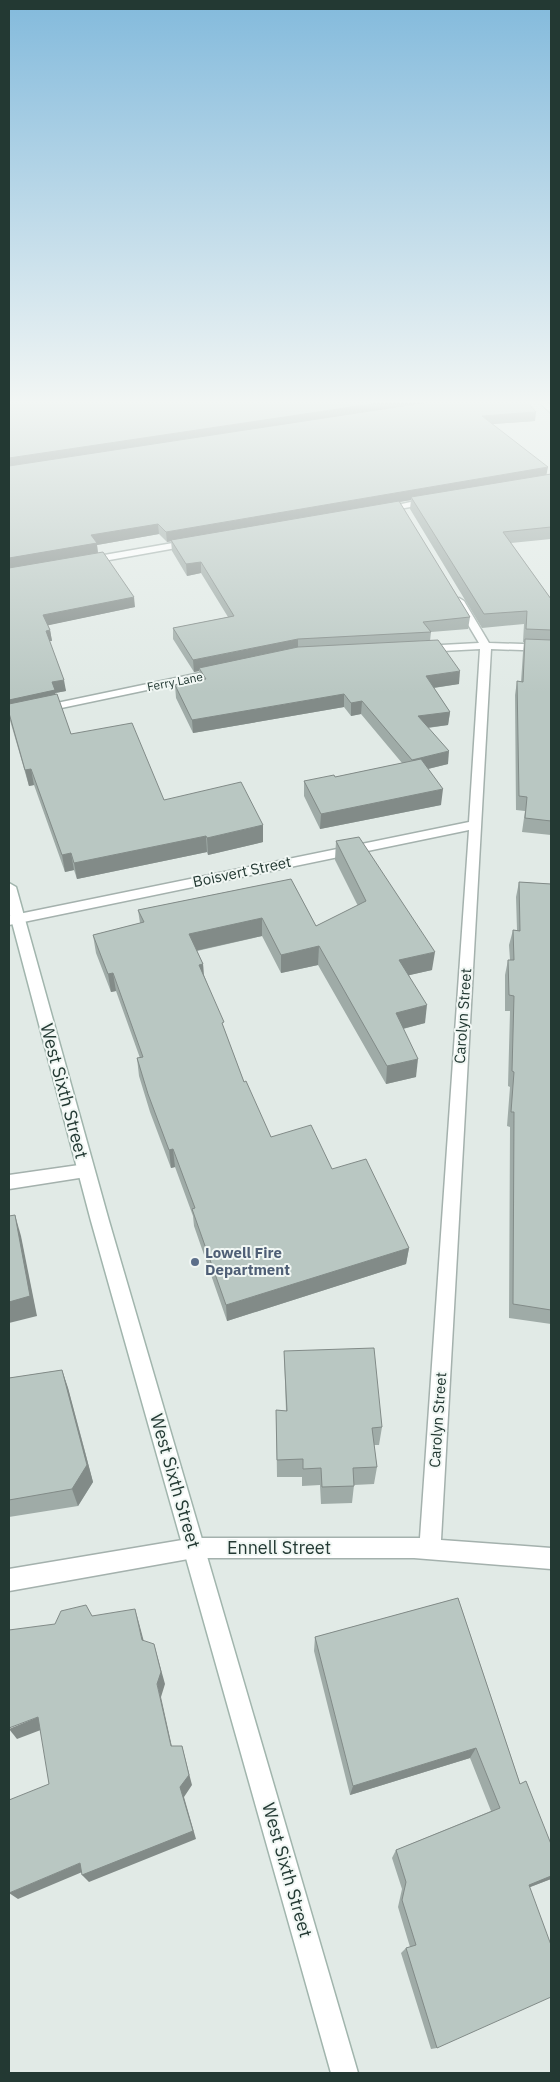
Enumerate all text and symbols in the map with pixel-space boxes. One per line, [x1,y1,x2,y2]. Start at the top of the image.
street label: Ferry Lane [146,669,204,694]
street label: Boisvert Street [191,852,293,891]
street label: Carolyn Street [450,968,475,1064]
street label: West Sixth Street [35,1021,94,1161]
place label: Lowell Fire Department [205,1243,290,1279]
marker: Lowell Fire Department [189,1256,201,1268]
street label: Carolyn Street [425,1372,450,1468]
street label: West Sixth Street [145,1411,206,1551]
street label: Ennell Street [227,1536,331,1559]
street label: West Sixth Street [257,1800,318,1940]

